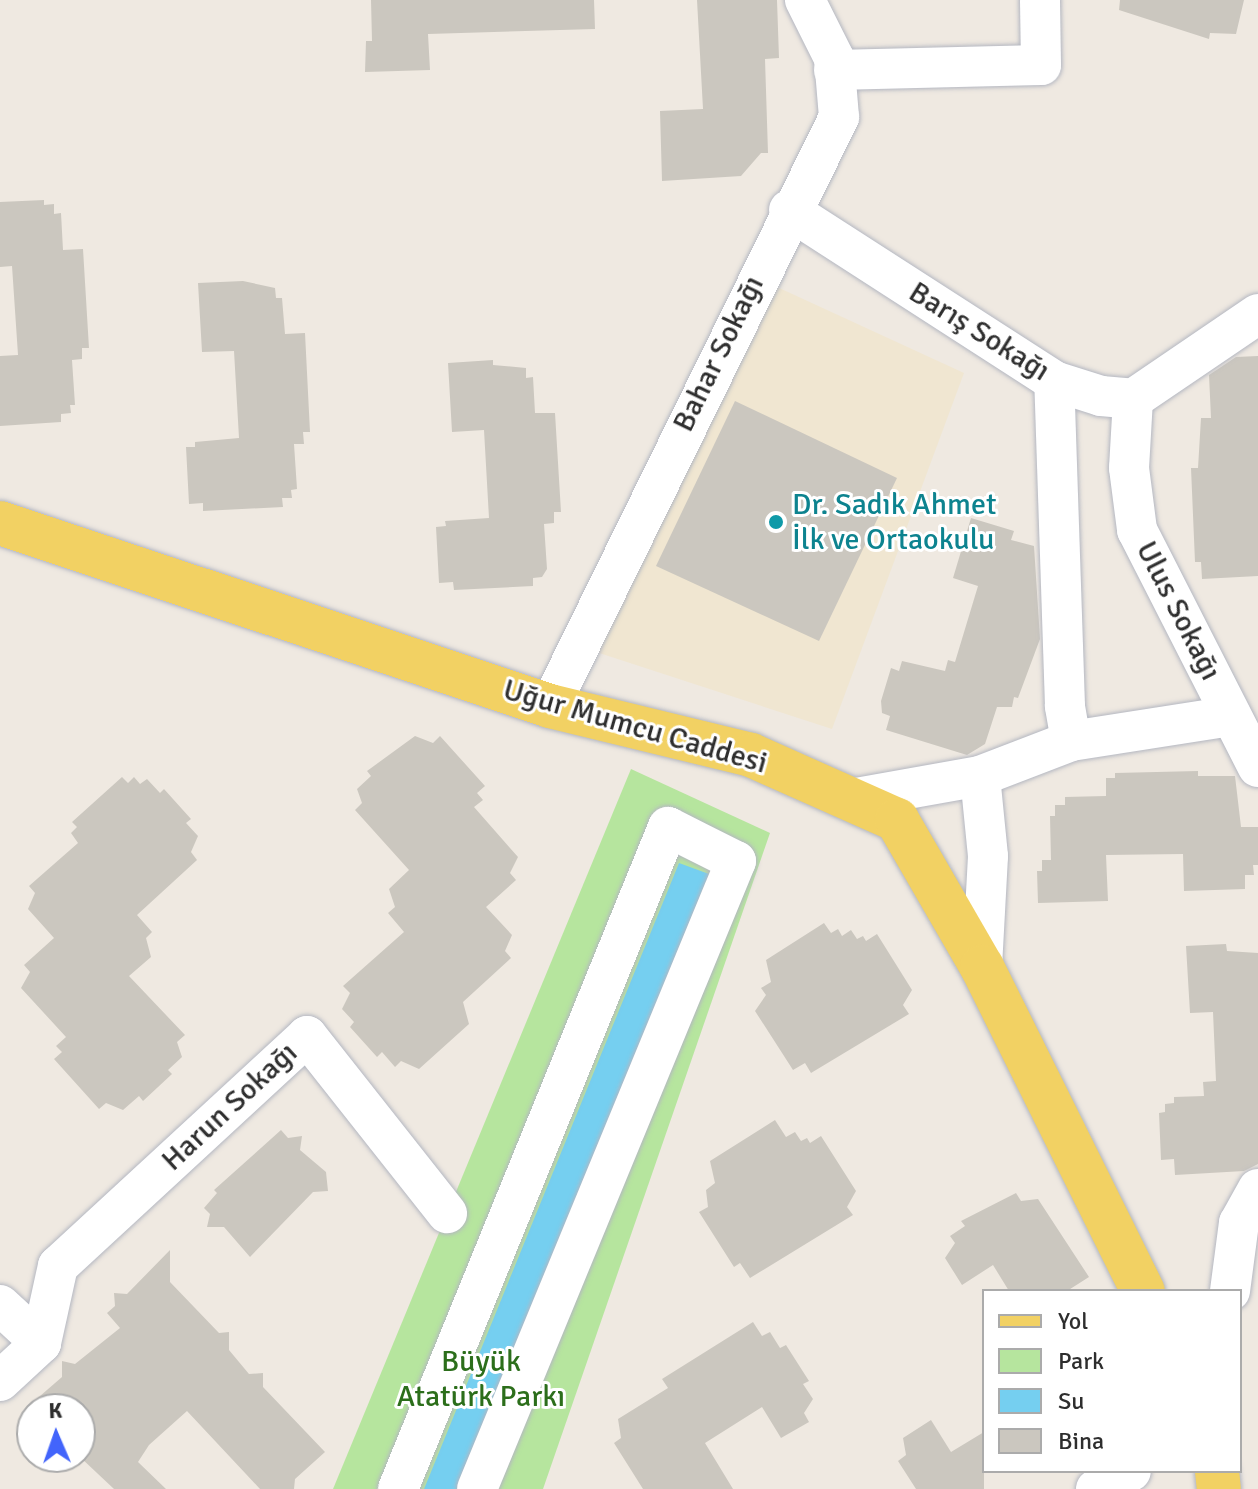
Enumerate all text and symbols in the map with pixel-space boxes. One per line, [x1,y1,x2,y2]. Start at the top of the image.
street label: Bahar Sokağı [666,270,772,438]
street label: Barış Sokağı [902,275,1056,389]
place label: Dr. Sadık Ahmet İlk ve Ortaokulu [792,487,996,558]
marker: Dr. Sadık Ahmet İlk ve Ortaokulu [767,513,785,531]
street label: Ulus Sokağı [1128,536,1228,686]
street label: Uğur Mumcu Caddesi [499,672,771,782]
street label: Harun Sokağı [155,1035,305,1179]
legend [982,1289,1242,1473]
text: Yol [1058,1306,1088,1336]
park label: Büyük Atatürk Parkı [397,1344,565,1414]
text: Park [1058,1346,1104,1376]
text: Su [1058,1386,1084,1416]
north arrow [16,1393,96,1473]
text: K [48,1397,63,1424]
text: Bina [1058,1426,1104,1456]

